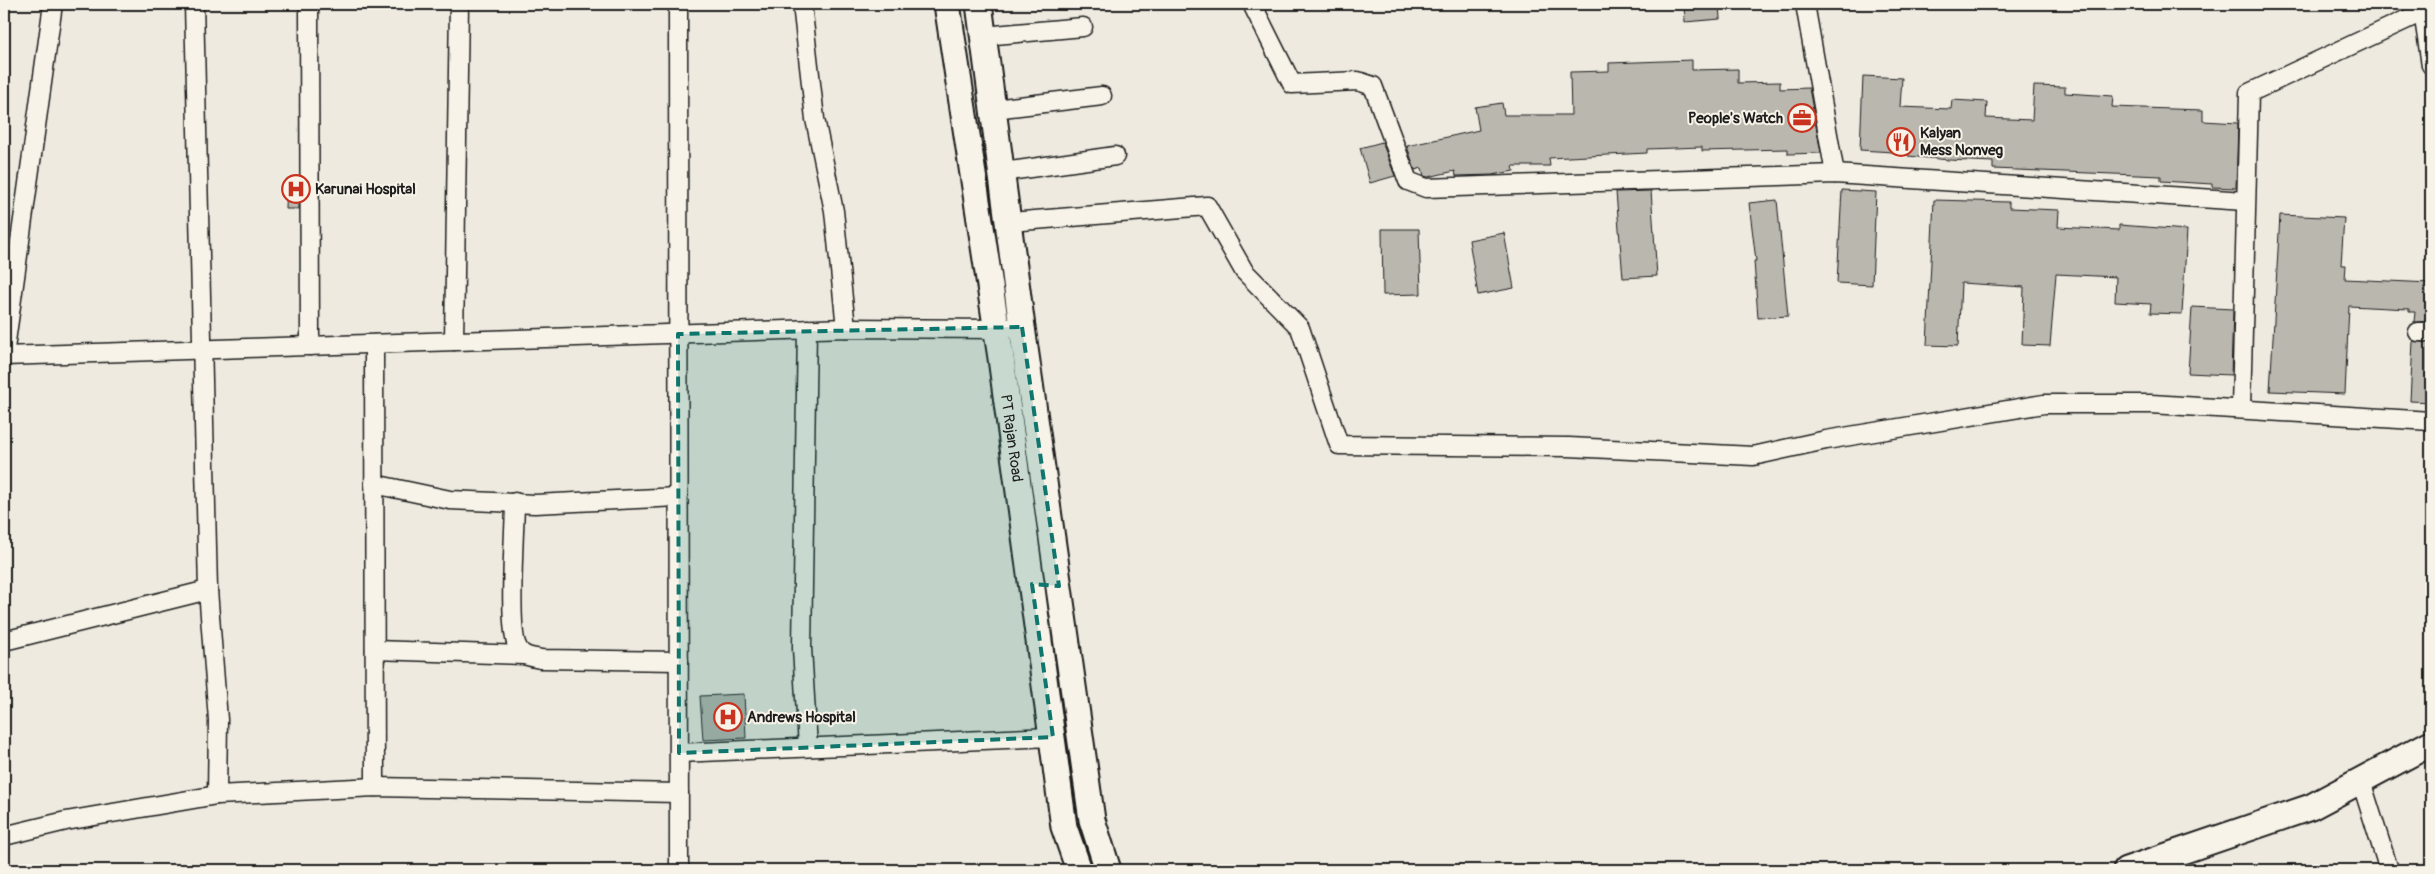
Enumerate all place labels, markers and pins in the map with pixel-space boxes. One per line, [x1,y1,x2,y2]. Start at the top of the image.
office icon: People's Watch [1787,103,1817,133]
place label: People's Watch [1688,109,1783,128]
place label: Kalyan Mess Nonveg [1920,124,2004,160]
restaurant icon: Kalyan Mess Nonveg [1886,127,1916,157]
hospital icon: Karunai Hospital [281,174,311,204]
place label: Karunai Hospital [315,180,416,199]
hospital icon: Andrews Hospital [713,702,743,732]
place label: Andrews Hospital [747,708,856,727]

